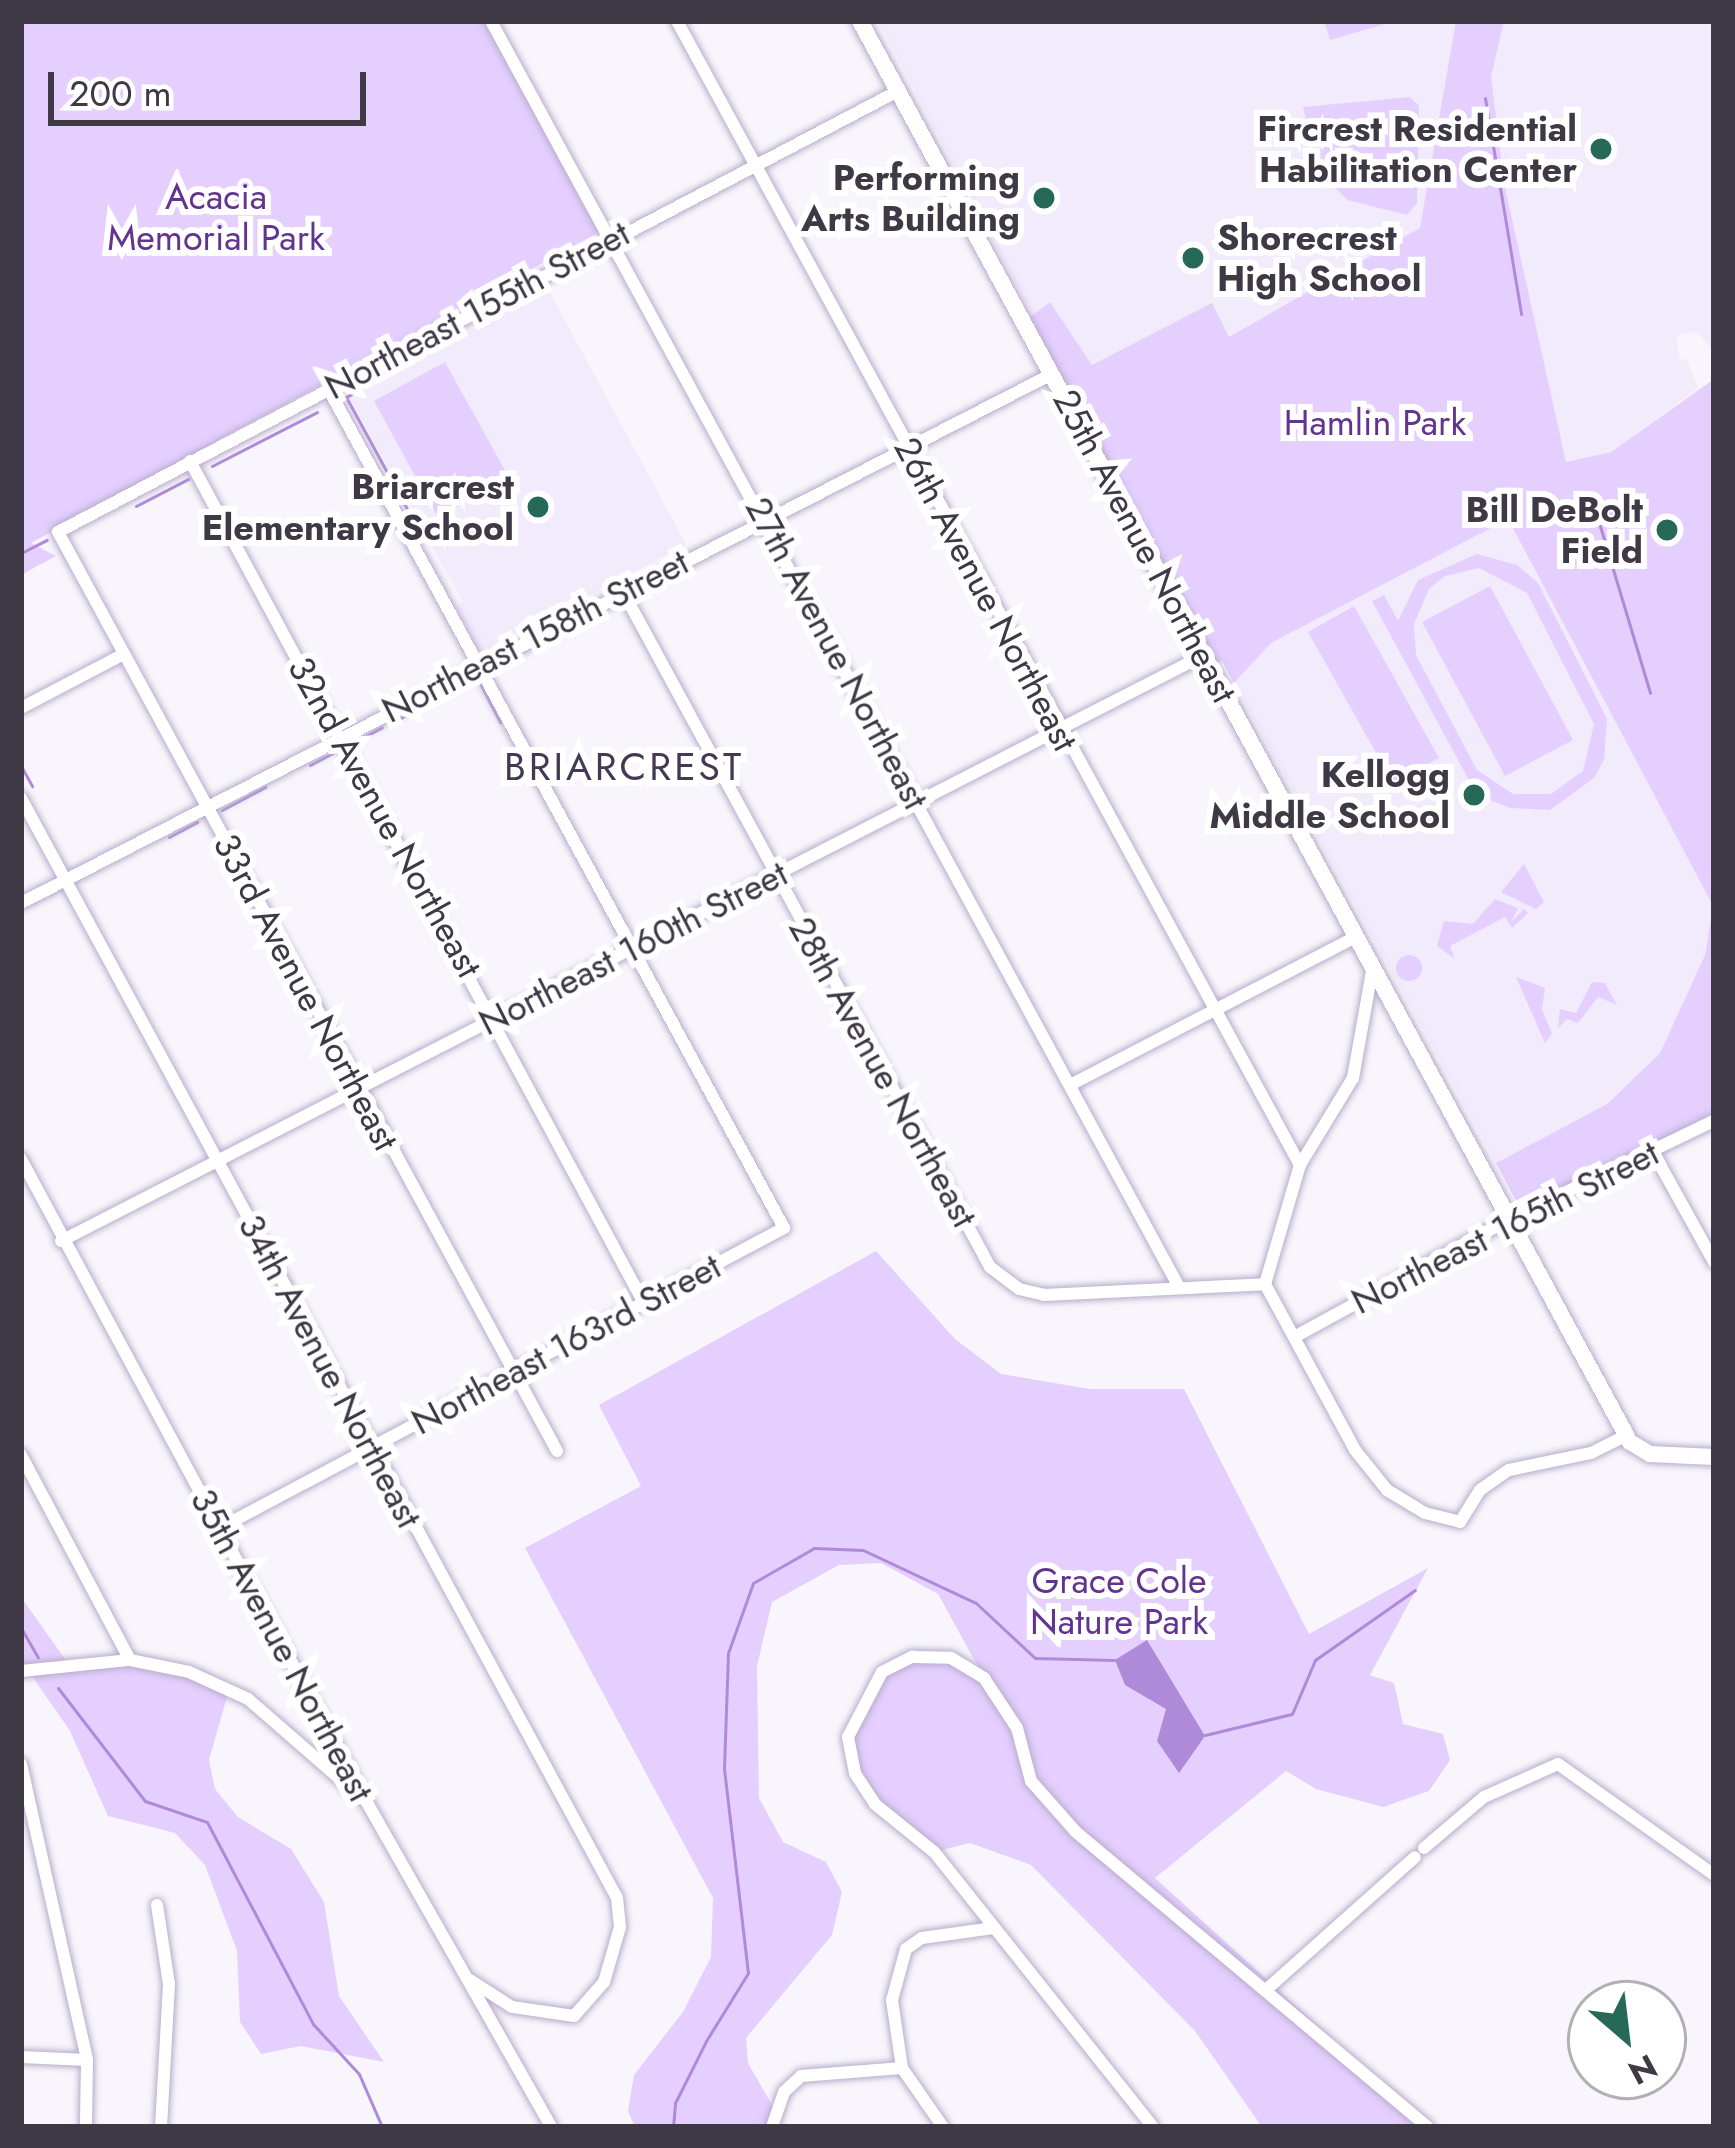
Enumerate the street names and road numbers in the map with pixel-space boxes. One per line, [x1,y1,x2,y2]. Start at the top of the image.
street label: Northeast 155th Street [318,212,636,408]
street label: 25th Avenue Northeast [1044,382,1246,710]
street label: 26th Avenue Northeast [885,430,1087,758]
street label: 27th Avenue Northeast [736,490,938,816]
street label: Northeast 158th Street [375,540,695,732]
street label: 32nd Avenue Northeast [279,649,491,985]
street label: 33rd Avenue Northeast [204,826,408,1158]
street label: Northeast 160th Street [472,852,794,1044]
street label: 28th Avenue Northeast [780,909,986,1235]
street label: Northeast 165th Street [1344,1131,1666,1323]
street label: 34th Avenue Northeast [229,1207,431,1535]
street label: Northeast 163rd Street [404,1244,728,1444]
street label: 35th Avenue Northeast [181,1481,383,1809]

